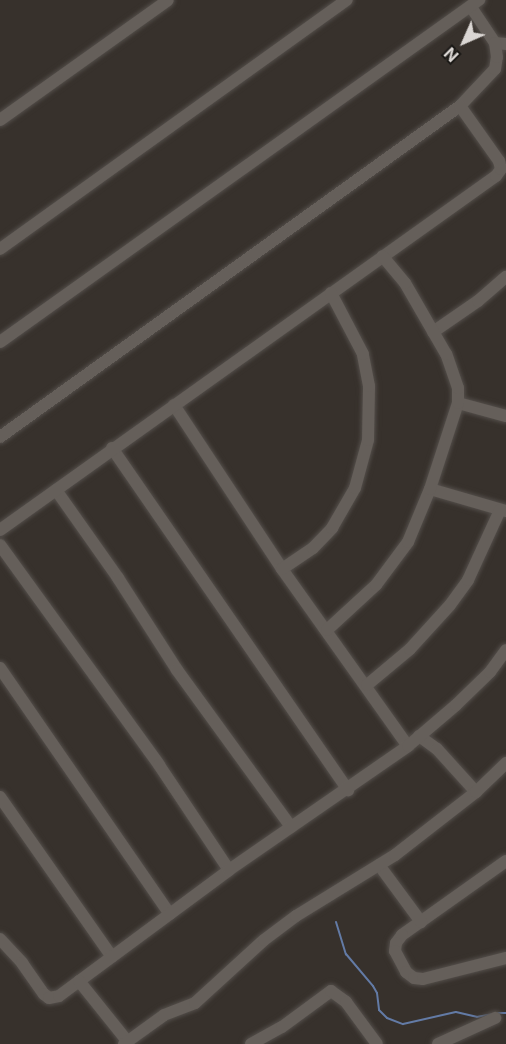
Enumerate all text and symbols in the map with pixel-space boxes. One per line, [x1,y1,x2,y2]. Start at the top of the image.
north arrow [434,12,494,72]
text: N [440,43,463,66]

